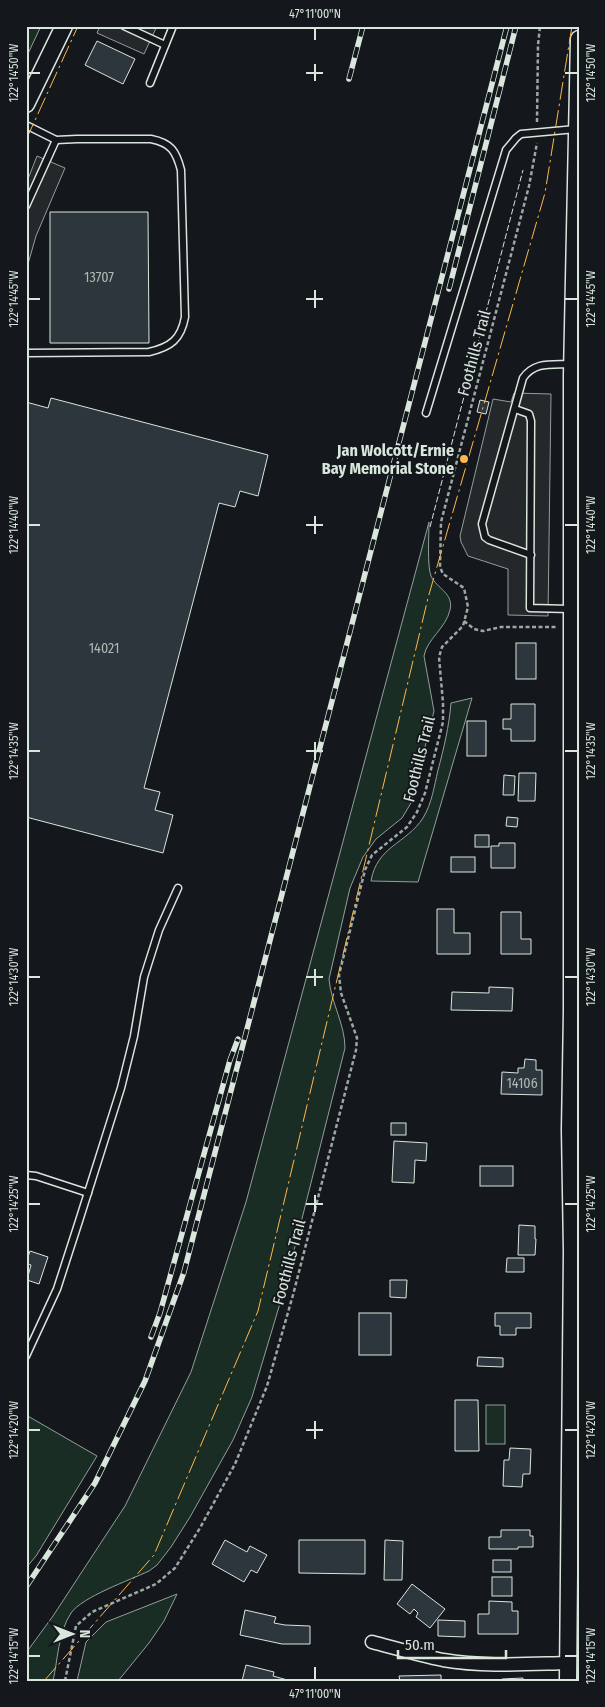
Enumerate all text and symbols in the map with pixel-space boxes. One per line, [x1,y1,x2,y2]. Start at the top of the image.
text: 47°11'00"N [289,7,341,21]
text: 122°14'50"W [7,44,21,102]
text: 122°14'50"W [584,44,598,102]
house number: 13707 [84,269,114,286]
text: 122°14'45"W [7,270,21,328]
text: 122°14'45"W [584,270,598,328]
street label: Foothills Trail [453,308,495,398]
place label: Jan Wolcott/Ernie Bay Memorial Stone [322,441,454,478]
marker: Jan Wolcott/Ernie Bay Memorial Stone [458,453,470,465]
text: 122°14'40"W [7,496,21,554]
text: 122°14'40"W [584,496,598,554]
house number: 14021 [89,640,119,657]
street label: Foothills Trail [399,714,439,804]
text: 122°14'35"W [7,722,21,780]
text: 122°14'35"W [584,722,598,780]
text: 122°14'30"W [7,948,21,1006]
text: 122°14'30"W [584,948,598,1006]
house number: 14106 [506,1075,538,1092]
text: 122°14'25"W [7,1175,21,1233]
text: 122°14'25"W [584,1175,598,1233]
street label: Foothills Trail [268,1217,310,1307]
text: 122°14'20"W [7,1401,21,1459]
text: 122°14'20"W [584,1401,598,1459]
north arrow [48,1610,98,1660]
scale bar [398,1627,505,1659]
text: 122°14'15"W [7,1628,21,1684]
text: 122°14'15"W [584,1628,598,1684]
text: N [76,1630,93,1638]
text: 50 m [405,1636,435,1654]
text: 47°11'00"N [289,1687,341,1701]

